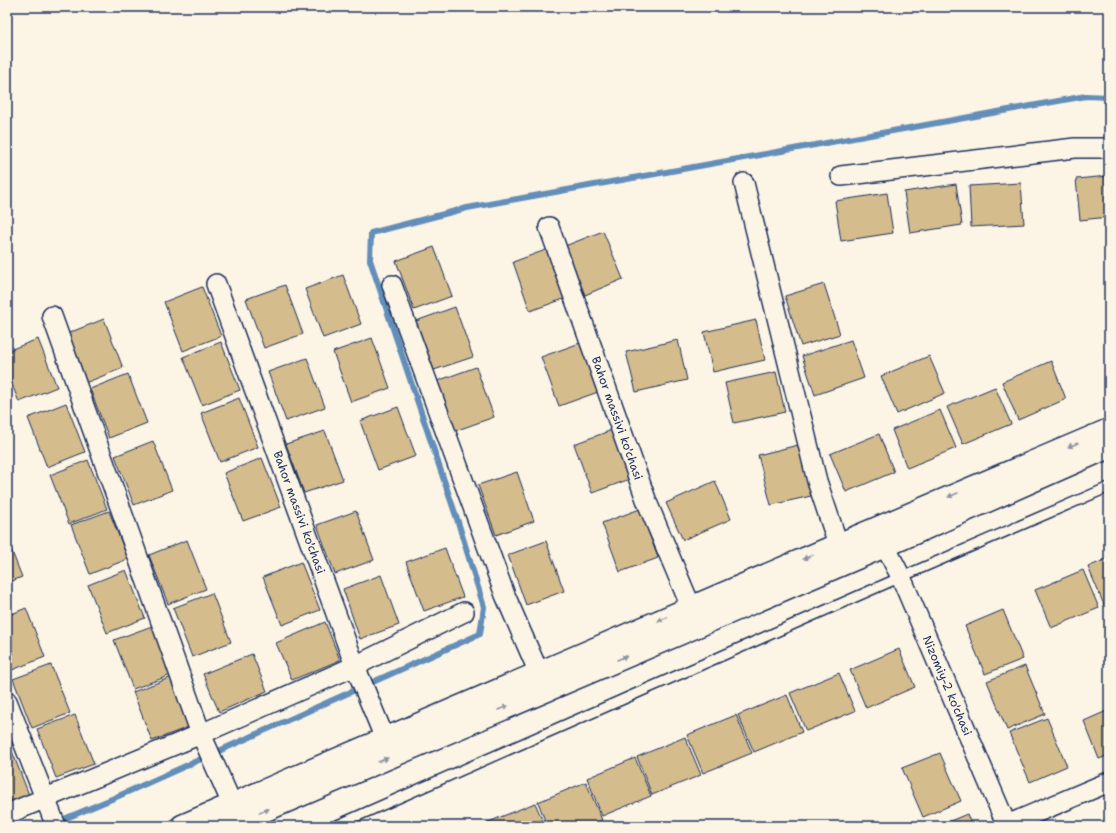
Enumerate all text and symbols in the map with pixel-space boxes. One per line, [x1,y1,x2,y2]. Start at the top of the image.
street label: Bahor massivi ko'chasi [588,354,646,482]
one-way arrow [1067,442,1079,448]
street label: Bahor massivi ko'chasi [269,449,329,576]
one-way arrow [947,493,959,499]
one-way arrow [802,554,813,560]
one-way arrow [656,617,668,623]
street label: Nizomiy-2 ko'chasi [919,633,976,738]
one-way arrow [617,654,629,660]
one-way arrow [497,705,509,711]
one-way arrow [378,756,390,762]
one-way arrow [258,807,270,813]

